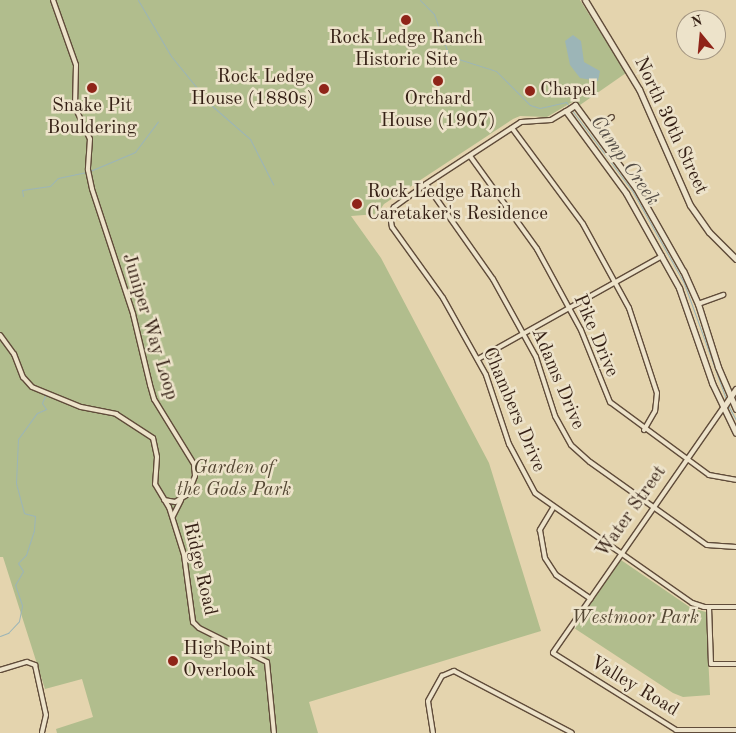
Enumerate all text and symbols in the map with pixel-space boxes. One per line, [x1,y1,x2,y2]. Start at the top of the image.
north arrow [676,10,726,60]
text: N [690,13,704,30]
marker: Rock Ledge Ranch Historic Site [400,14,412,26]
place label: Rock Ledge Ranch Historic Site [329,28,483,72]
street label: North 30th Street [628,54,712,198]
place label: Rock Ledge House (1880s) [191,67,314,111]
marker: Orchard House (1907) [432,75,444,87]
place label: Chapel [540,80,596,102]
marker: Snake Pit Bouldering [86,82,98,94]
marker: Rock Ledge House (1880s) [318,83,330,95]
marker: Chapel [524,85,536,97]
place label: Orchard House (1907) [381,89,495,133]
place label: Snake Pit Bouldering [47,96,137,140]
water label: Camp Creek [584,111,664,211]
place label: Rock Ledge Ranch Caretaker's Residence [367,182,548,226]
marker: Rock Ledge Ranch Caretaker's Residence [351,198,363,210]
street label: Juniper Way Loop [116,251,182,403]
street label: Pike Drive [567,291,623,381]
street label: Adams Drive [525,325,589,433]
street label: Chambers Drive [477,344,549,476]
park label: Garden of the Gods Park [177,458,291,502]
street label: Water Street [592,462,672,562]
street label: Ridge Road [177,520,221,618]
park label: Westmoor Park [571,608,699,630]
place label: High Point Overlook [183,639,272,683]
street label: Valley Road [586,652,682,722]
marker: High Point Overlook [167,655,179,667]

